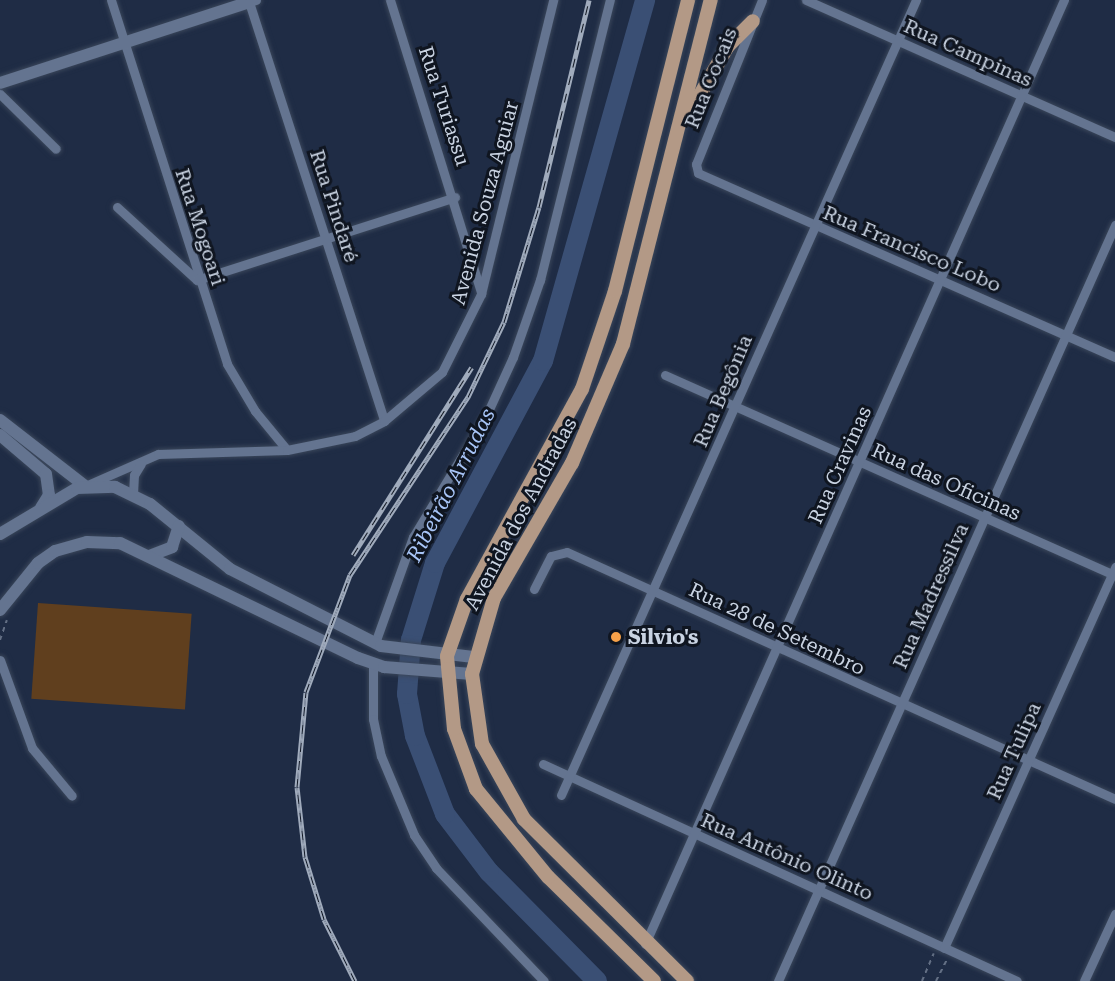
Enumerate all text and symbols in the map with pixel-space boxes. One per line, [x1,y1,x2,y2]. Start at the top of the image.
street label: Rua Campinas [900,14,1036,92]
street label: Rua Cocais [680,24,742,132]
street label: Rua Turiassu [413,43,475,169]
street label: Avenida Souza Aguiar [446,99,524,307]
street label: Rua Pindaré [305,147,363,265]
street label: Rua Mogoari [170,166,230,288]
street label: Rua Francisco Lobo [819,201,1005,297]
street label: Rua Begônia [689,331,757,451]
street label: Rua Cravinas [803,403,877,527]
water label: Ribeirão Arrudas [401,404,501,566]
street label: Avenida dos Andradas [460,414,582,614]
street label: Rua das Oficinas [868,438,1024,526]
street label: Rua Madressilva [888,520,974,672]
street label: Rua 28 de Setembro [685,578,869,680]
place label: Silvio's [628,625,698,649]
marker: Silvio's [609,630,623,644]
street label: Rua Tulipa [982,699,1046,803]
street label: Rua Antônio Olinto [697,808,877,906]

